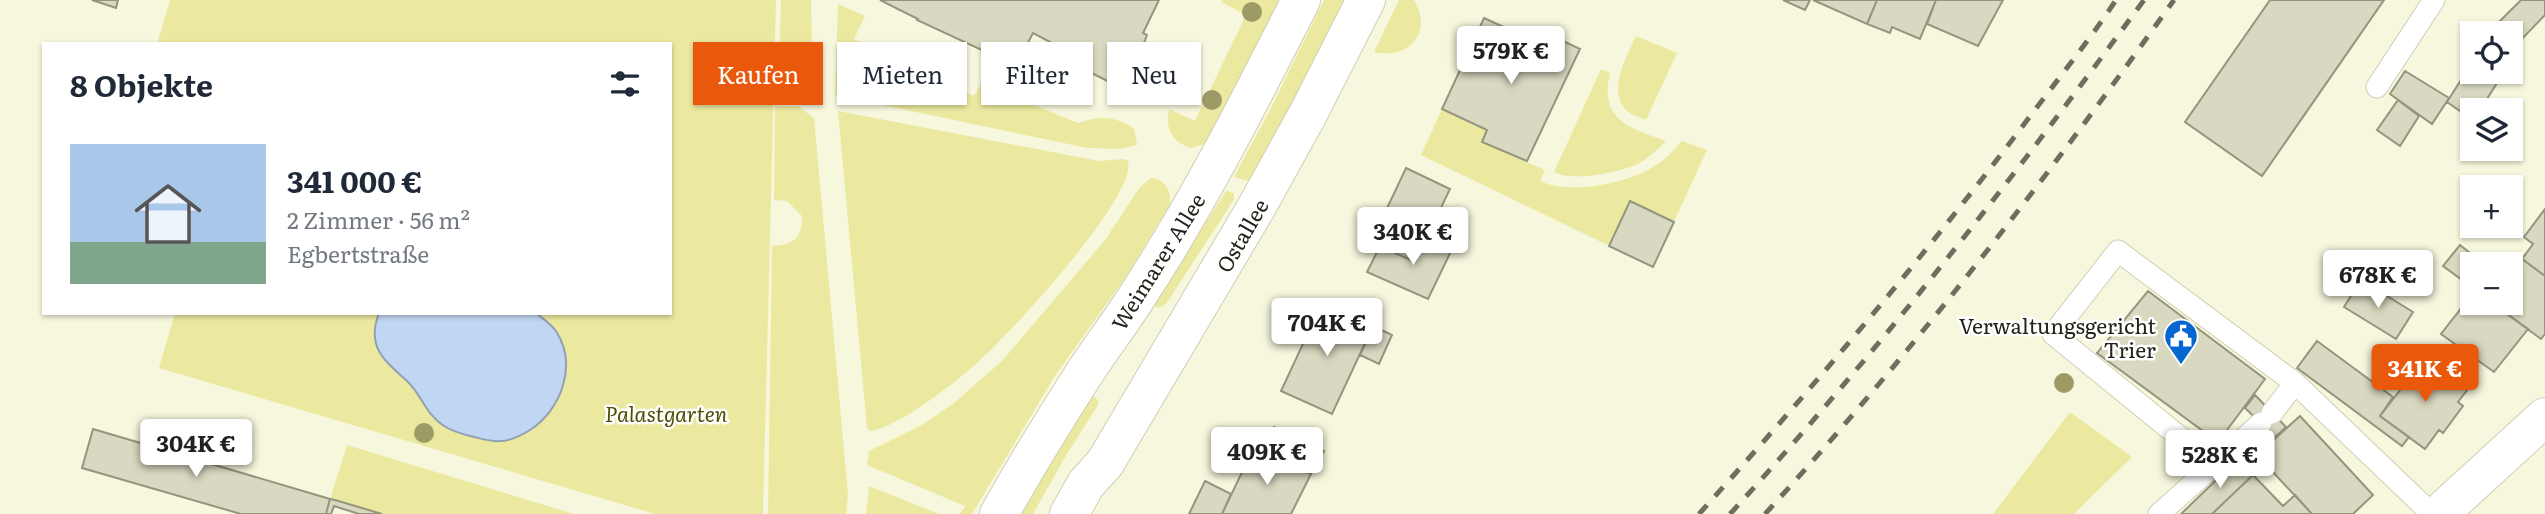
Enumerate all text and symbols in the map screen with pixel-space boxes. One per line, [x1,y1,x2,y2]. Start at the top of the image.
map controls [2460,21,2523,315]
button: locate [2460,21,2523,84]
pin: 579K € [1454,27,1568,86]
text: 579K € [1473,32,1549,66]
chip: Kaufen [693,42,823,105]
chip: Mieten [837,42,967,105]
chip: Filter [981,42,1093,105]
chip: Neu [1107,42,1201,105]
text: 8 Objekte [70,62,213,106]
icon: filters [606,65,644,103]
button: layers [2460,98,2523,161]
text: 341 000 € [287,158,423,202]
icon: home [126,172,210,256]
button: + [2460,175,2523,238]
street label: Weimarer Allee [1103,187,1212,335]
street label: Ostallee [1207,192,1275,278]
text: 2 Zimmer · 56 m² [287,202,470,236]
pin: 340K € [1356,208,1470,267]
text: 340K € [1373,213,1453,247]
text: Egbertstraße [287,236,429,270]
pin: 678K € [2321,250,2435,310]
button: − [2460,252,2523,315]
text: 678K € [2339,256,2417,290]
pin: 704K € [1270,298,1384,358]
text: 704K € [1287,304,1367,338]
place label: Verwaltungsgericht Trier [1959,309,2157,364]
public building icon: Verwaltungsgericht Trier [2162,317,2200,366]
pin: 341K € [2368,344,2482,404]
text: 341K € [2388,350,2462,384]
park label: Palastgarten [605,397,728,428]
pin: 304K € [139,420,253,479]
text: 304K € [156,425,236,459]
pin: 409K € [1210,428,1324,487]
pin: 528K € [2163,430,2277,490]
text: 409K € [1227,433,1307,467]
text: 528K € [2182,436,2258,470]

